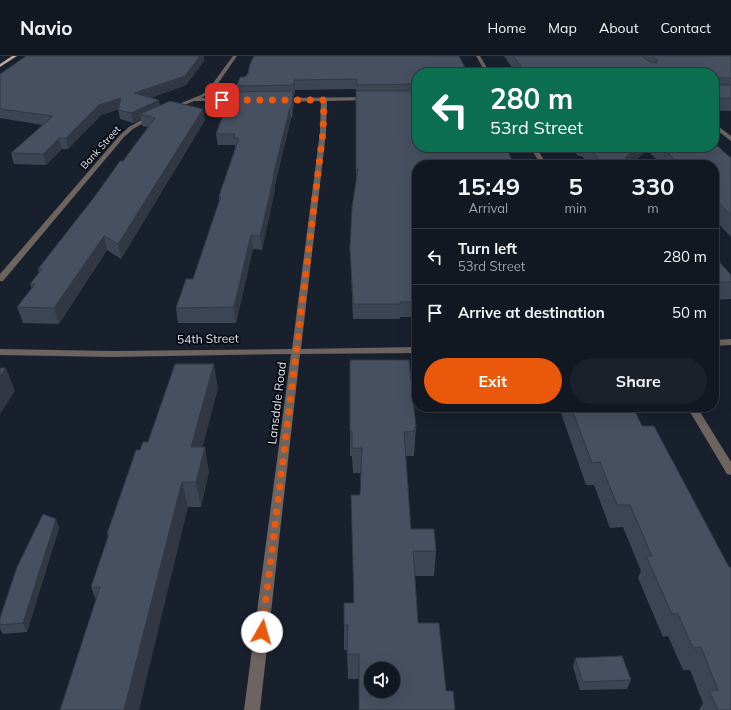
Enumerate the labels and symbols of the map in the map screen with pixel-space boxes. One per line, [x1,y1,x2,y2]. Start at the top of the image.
pin [205,83,239,117]
street label: Bank Street [77,123,124,172]
street label: 54th Street [177,330,239,347]
street label: Lansdale Road [264,361,289,445]
position arrow [241,611,283,653]

